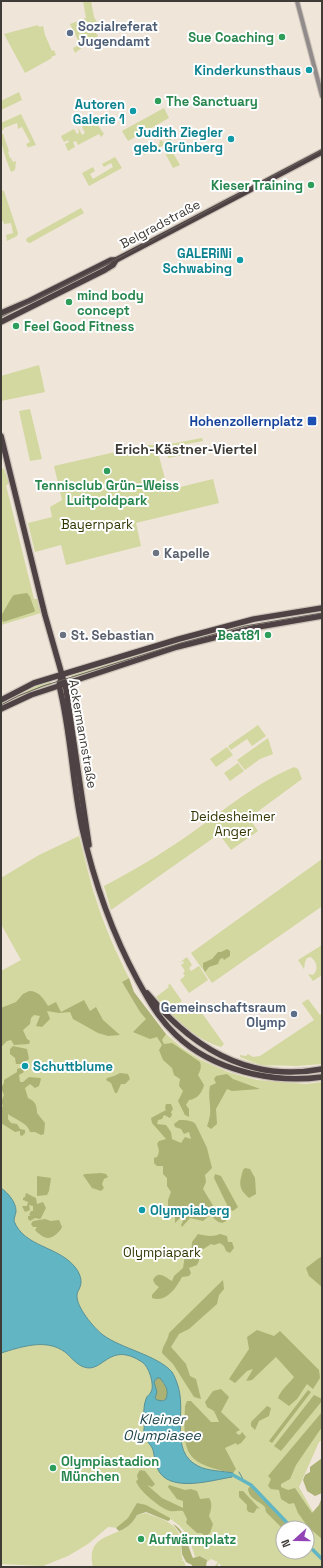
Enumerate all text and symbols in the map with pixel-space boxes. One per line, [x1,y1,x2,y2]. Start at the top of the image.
place label: Sozialreferat Jugendamt [78,18,158,50]
marker: Sozialreferat Jugendamt [65,28,75,38]
place label: Sue Coaching [188,29,274,46]
marker: Sue Coaching [277,32,287,42]
place label: Kinderkunsthaus [194,62,301,79]
marker: Kinderkunsthaus [304,65,314,75]
place label: The Sanctuary [166,93,258,110]
place label: Autoren Galerie 1 [73,96,125,128]
marker: The Sanctuary [153,96,163,106]
marker: Autoren Galerie 1 [128,106,138,116]
place label: Judith Ziegler geb. Grünberg [133,124,223,156]
marker: Judith Ziegler geb. Grünberg [226,134,236,144]
place label: Kieser Training [211,177,303,194]
marker: Kieser Training [306,180,316,190]
street label: Belgradstraße [117,196,203,252]
place label: GALERiNi Schwabing [163,245,232,277]
marker: GALERiNi Schwabing [235,255,245,265]
place label: mind body concept [77,287,144,319]
marker: mind body concept [64,297,74,307]
place label: Feel Good Fitness [24,318,134,335]
marker: Feel Good Fitness [11,321,21,331]
place label: Hohenzollernplatz [189,413,303,430]
marker: Hohenzollernplatz [306,415,318,427]
district label: Erich-Kästner-Viertel [115,440,257,458]
marker: Tennisclub Grün–Weiss Luitpoldpark [102,466,112,476]
place label: Tennisclub Grün–Weiss Luitpoldpark [35,477,179,509]
park label: Bayernpark [61,516,133,533]
place label: Kapelle [164,545,210,562]
marker: Kapelle [151,548,161,558]
place label: St. Sebastian [71,627,154,644]
place label: Beat81 [217,627,260,644]
marker: St. Sebastian [58,630,68,640]
marker: Beat81 [263,630,273,640]
street label: Ackermannstraße [65,678,101,790]
park label: Deidesheimer Anger [190,808,276,840]
place label: Gemeinschaftsraum Olymp [161,999,286,1031]
marker: Gemeinschaftsraum Olymp [289,1009,299,1019]
place label: Schuttblume [33,1058,113,1075]
marker: Schuttblume [20,1061,30,1071]
place label: Olympiaberg [150,1202,230,1219]
marker: Olympiaberg [137,1205,147,1215]
park label: Olympiapark [123,1244,201,1261]
water label: Kleiner Olympiasee [123,1410,202,1444]
place label: Olympiastadion München [61,1453,159,1485]
marker: Olympiastadion München [48,1463,58,1473]
north arrow [275,1520,315,1560]
place label: Aufwärmplatz [149,1531,237,1548]
marker: Aufwärmplatz [136,1534,146,1544]
text: N [278,1538,294,1550]

